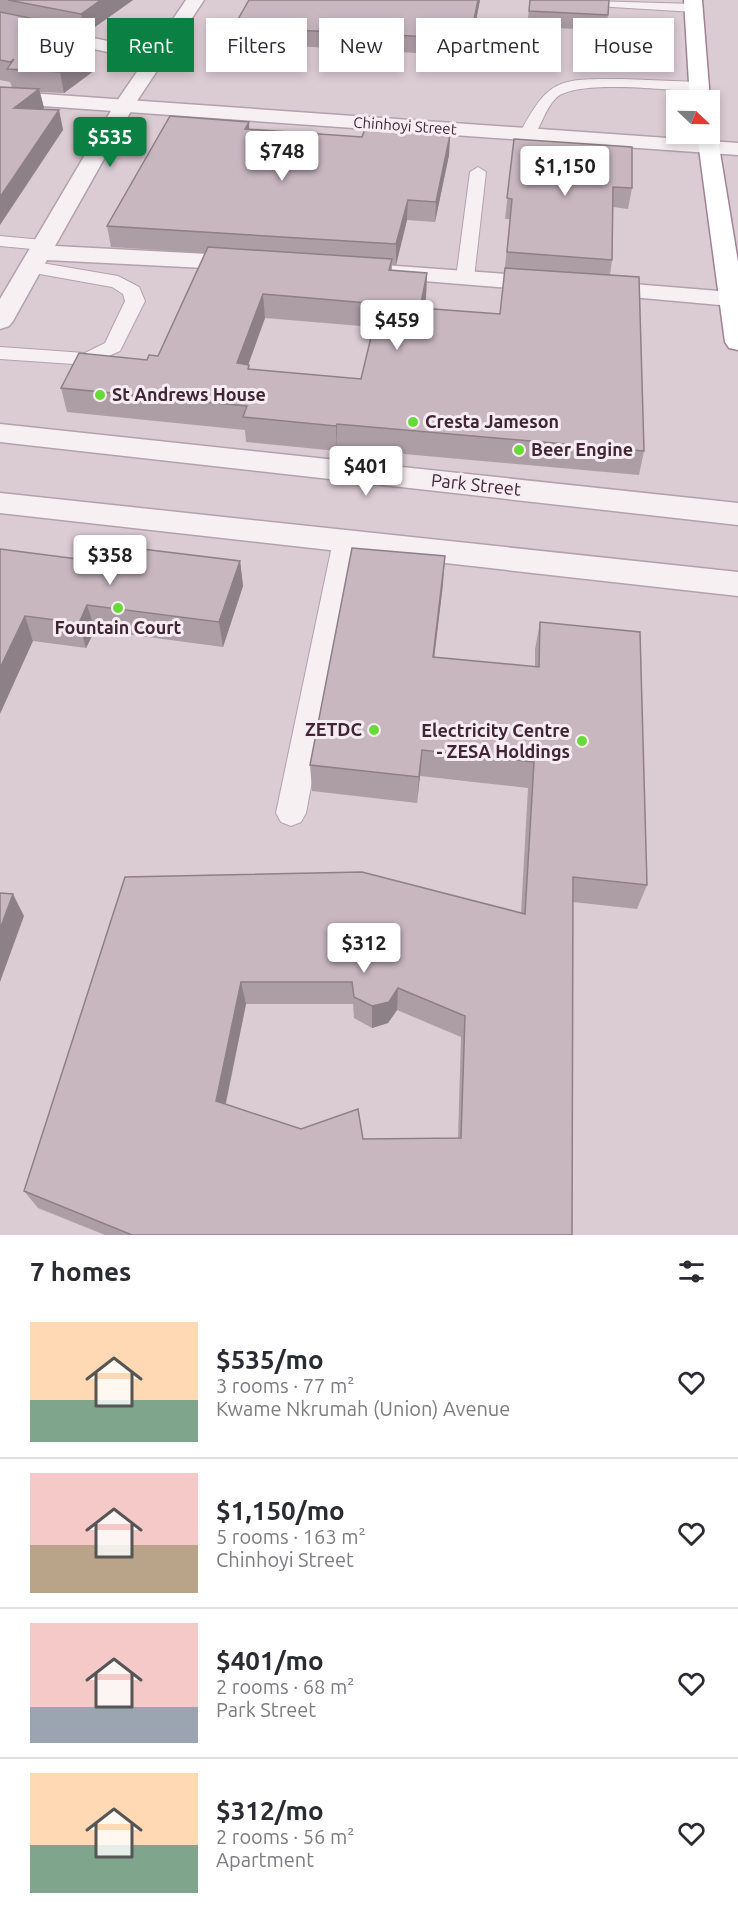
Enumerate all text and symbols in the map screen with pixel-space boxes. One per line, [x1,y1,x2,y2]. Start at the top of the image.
chip: Buy [18,18,95,72]
chip: Rent [107,18,194,72]
chip: Filters [206,18,307,72]
chip: New [319,18,404,72]
chip: Apartment [416,18,561,72]
chip: House [573,18,674,72]
north arrow [666,90,720,144]
map controls [666,90,720,144]
street label: Chinhoyi Street [353,113,457,138]
pin: $535 [74,117,146,168]
text: $535 [87,125,133,148]
pin: $748 [246,131,318,182]
text: $748 [259,139,305,162]
pin: $1,150 [516,146,614,197]
text: $1,150 [534,154,596,177]
pin: $459 [361,300,433,351]
text: $459 [374,308,420,331]
place label: St Andrews House [112,384,266,404]
marker: St Andrews House [93,388,107,402]
place label: Cresta Jameson [425,411,559,431]
marker: Cresta Jameson [406,415,420,429]
place label: Beer Engine [531,439,633,459]
marker: Beer Engine [512,443,526,457]
pin: $401 [330,446,402,497]
text: $401 [343,454,389,477]
street label: Park Street [430,469,522,499]
pin: $358 [74,535,146,586]
text: $358 [87,543,133,566]
marker: Fountain Court [111,601,125,615]
place label: Fountain Court [55,617,182,637]
place label: ZETDC [305,719,362,739]
place label: Electricity Centre - ZESA Holdings [421,720,570,761]
marker: ZETDC [367,723,381,737]
marker: Electricity Centre - ZESA Holdings [575,734,589,748]
pin: $312 [328,923,400,974]
text: $312 [341,931,387,954]
icon: filters [675,1255,708,1288]
text: 7 homes [30,1257,131,1286]
text: $535/mo [216,1345,324,1374]
icon: home [78,1346,150,1418]
icon: heart [675,1366,708,1399]
text: 3 rooms · 77 m² [216,1374,354,1397]
text: Kwame Nkrumah (Union) Avenue [216,1397,510,1420]
text: $1,150/mo [216,1496,345,1525]
icon: home [78,1497,150,1569]
icon: heart [675,1517,708,1550]
text: 5 rooms · 163 m² [216,1525,366,1548]
text: Chinhoyi Street [216,1548,354,1571]
text: $401/mo [216,1646,324,1675]
icon: home [78,1647,150,1719]
icon: heart [675,1667,708,1700]
text: 2 rooms · 68 m² [216,1675,354,1698]
text: Park Street [216,1698,316,1721]
text: $312/mo [216,1796,324,1825]
icon: home [78,1797,150,1869]
icon: heart [675,1817,708,1850]
text: 2 rooms · 56 m² [216,1825,354,1848]
text: Apartment [216,1848,314,1871]

